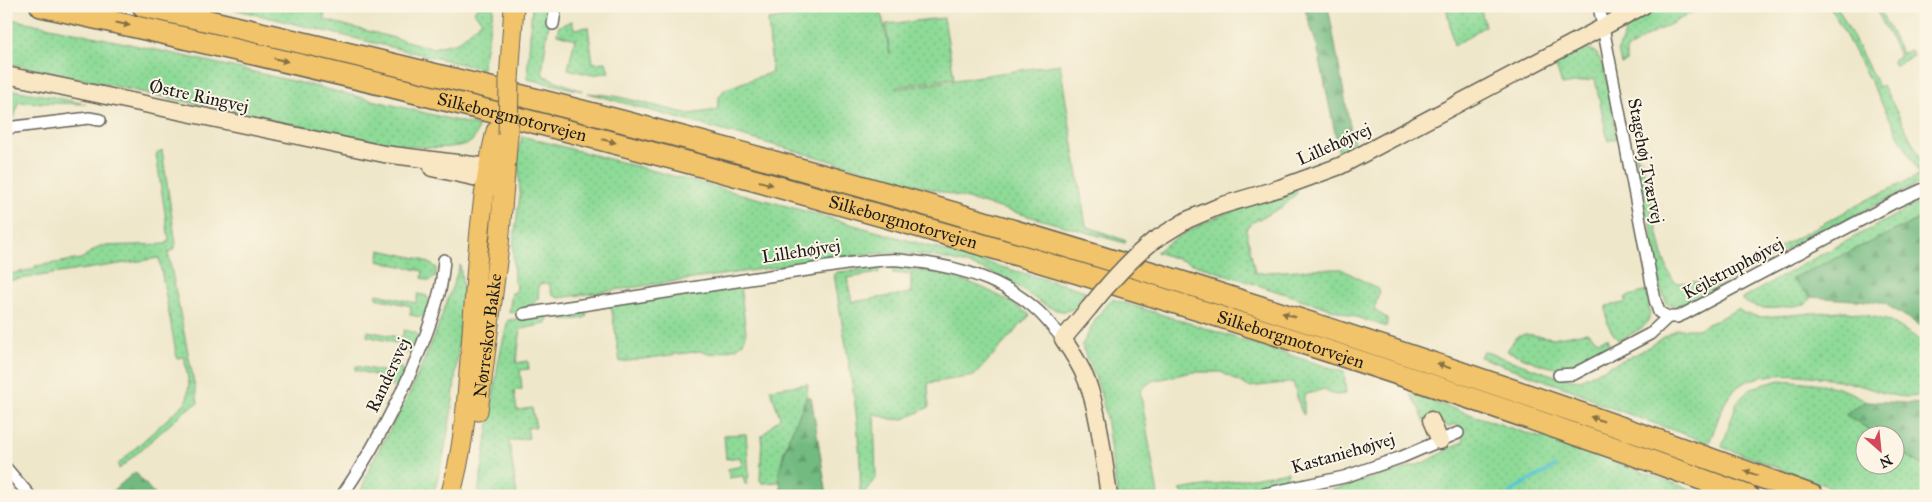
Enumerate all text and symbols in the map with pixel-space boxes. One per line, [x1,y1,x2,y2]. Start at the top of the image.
one-way arrow [115,20,130,28]
one-way arrow [274,56,289,64]
street label: Østre Ringvej [147,75,251,118]
street label: Silkeborgmotorvejen [435,87,589,146]
street label: Stagehøj Tværvej [1622,96,1669,226]
street label: Lillehøjvej [1293,118,1375,170]
one-way arrow [602,137,617,145]
one-way arrow [758,180,773,188]
street label: Silkeborgmotorvejen [827,190,980,254]
street label: Kejlstruphøjvej [1679,232,1787,304]
street label: Lillehøjvej [760,234,842,268]
street label: Nørreskov Bakke [469,272,506,399]
street label: Silkeborgmotorvejen [1214,305,1367,373]
one-way arrow [1282,311,1297,319]
street label: Randersvej [361,334,415,416]
one-way arrow [1436,362,1451,369]
one-way arrow [1590,415,1605,422]
north arrow [1854,424,1904,474]
street label: Kastaniehøjvej [1289,428,1397,478]
text: N [1876,451,1895,471]
one-way arrow [1743,469,1758,476]

